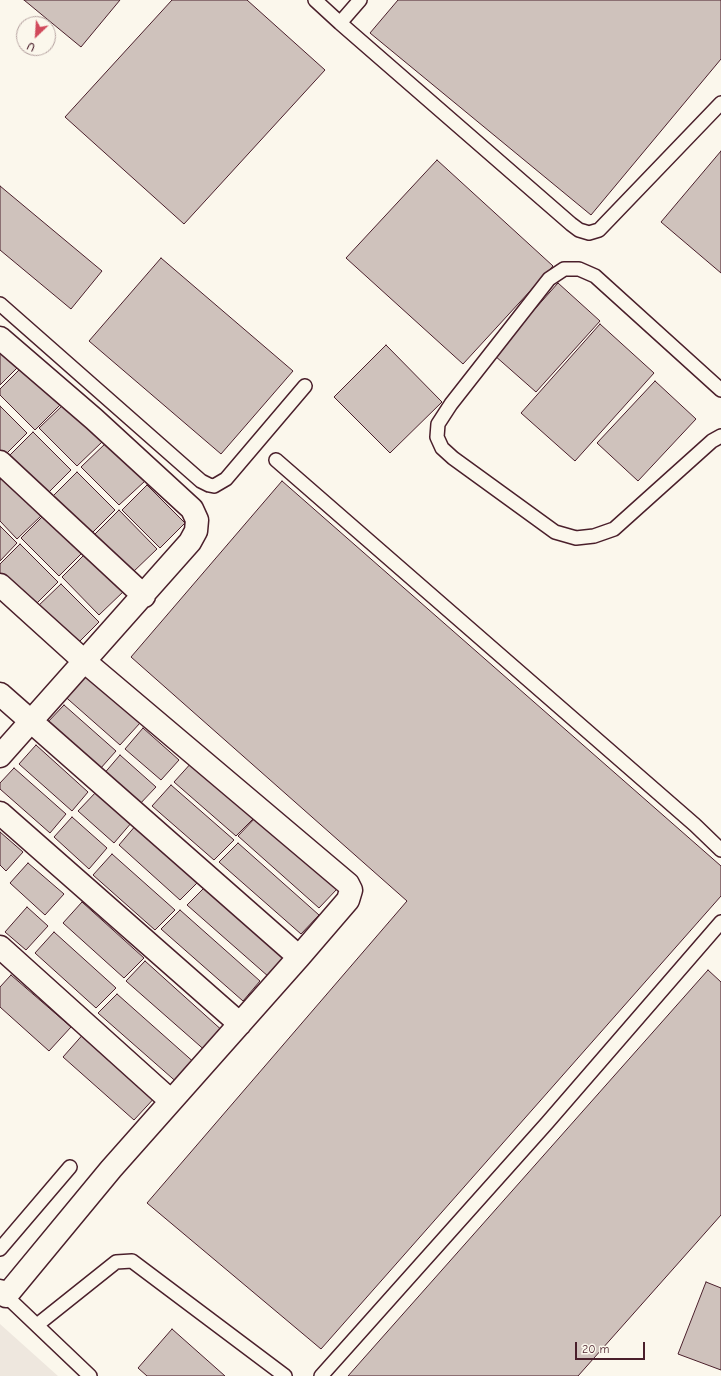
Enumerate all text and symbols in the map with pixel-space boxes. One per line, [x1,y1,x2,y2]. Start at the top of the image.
north arrow [16,16,56,56]
text: U [25,39,37,54]
scale bar [577,1334,647,1360]
text: 20 m [582,1342,610,1356]

